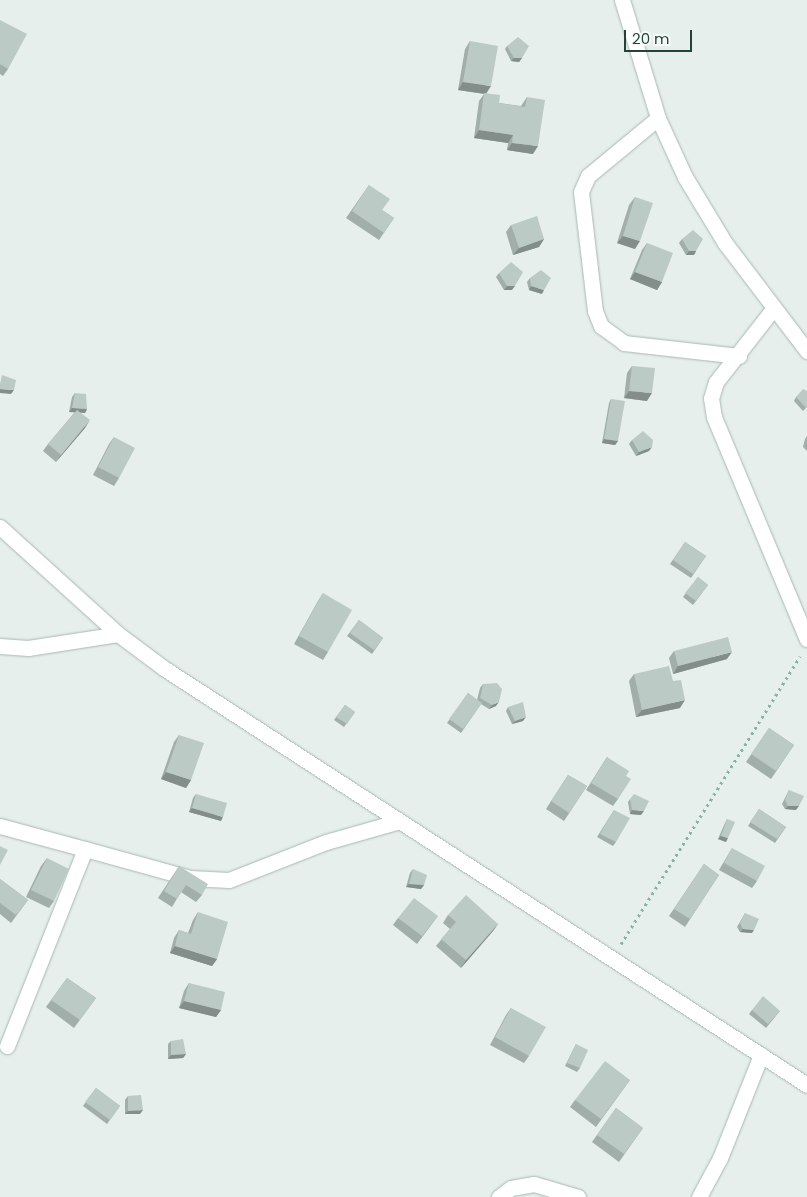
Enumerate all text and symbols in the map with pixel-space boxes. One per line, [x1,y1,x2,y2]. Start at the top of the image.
scale bar [627,20,694,52]
text: 20 m [632,28,670,49]

